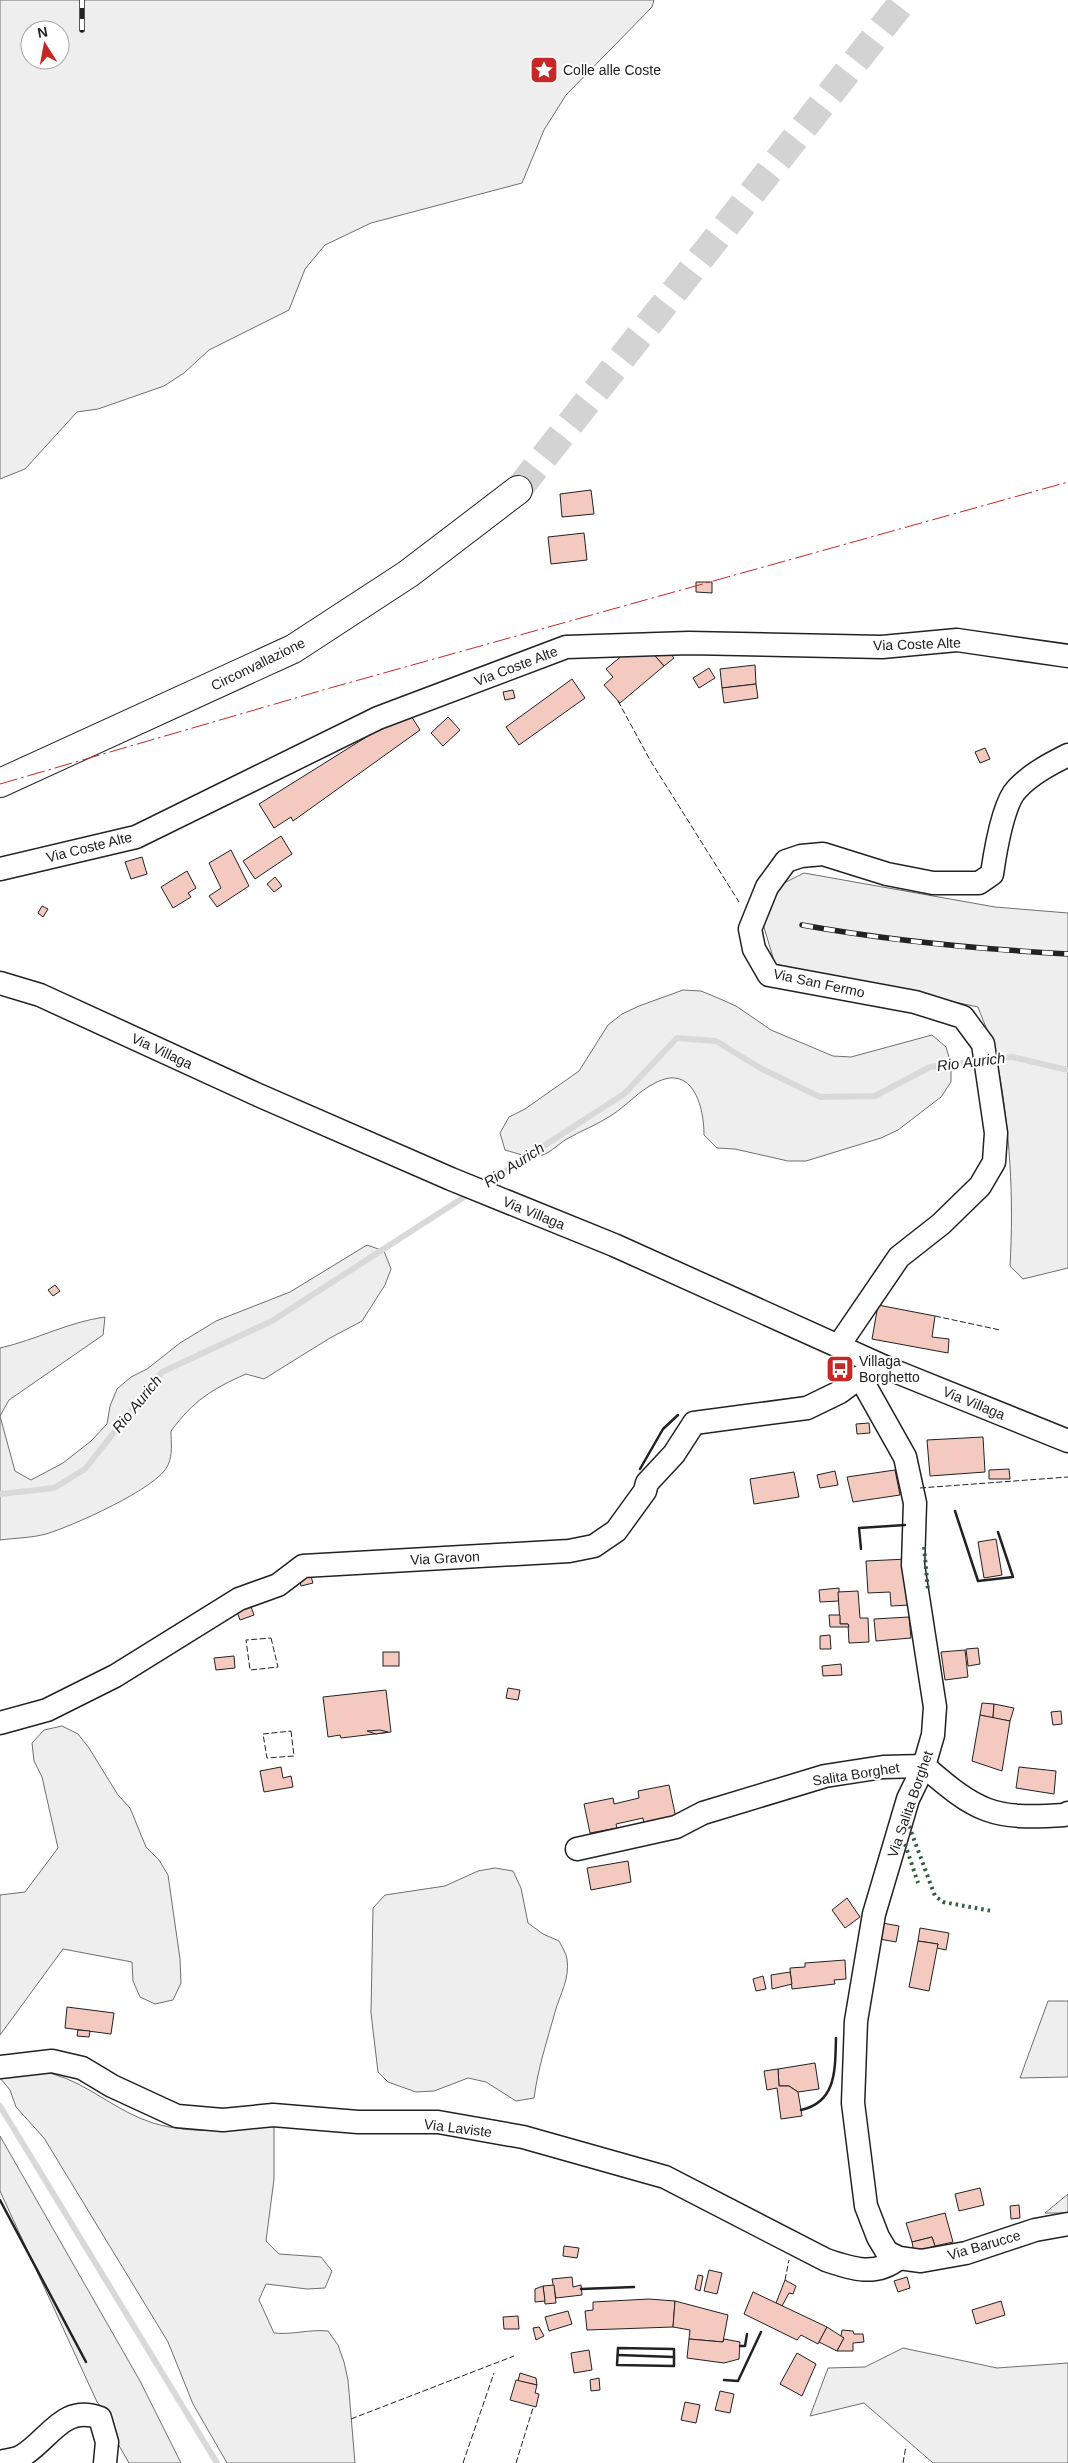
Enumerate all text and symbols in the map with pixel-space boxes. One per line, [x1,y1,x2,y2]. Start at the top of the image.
north arrow [20,20,70,70]
text: N [36,23,49,41]
place icon: Colle alle Coste [529,55,559,85]
place label: Colle alle Coste [563,62,661,78]
street label: Circonvallazione [208,634,308,694]
street label: Via Coste Alte [873,634,961,654]
street label: Via Coste Alte [472,643,560,689]
street label: Via Coste Alte [45,829,134,865]
street label: Via San Fermo [772,965,866,1001]
street label: Via Villaga [129,1030,195,1072]
water label: Rio Aurich [936,1049,1006,1074]
water label: Rio Aurich [480,1139,547,1190]
street label: Via Villaga [501,1193,568,1233]
place label: Villaga Borghetto [859,1353,920,1385]
bus stop icon: Villaga Borghetto [825,1354,855,1384]
water label: Rio Aurich [108,1372,165,1436]
street label: Via Villaga [941,1383,1008,1423]
street label: Via Gravon [410,1548,480,1568]
street label: Via Salita Borghet [884,1748,936,1859]
street label: Salita Borghet [811,1759,901,1789]
street label: Via Laviste [423,2116,493,2140]
street label: Via Barucce [946,2227,1023,2263]

